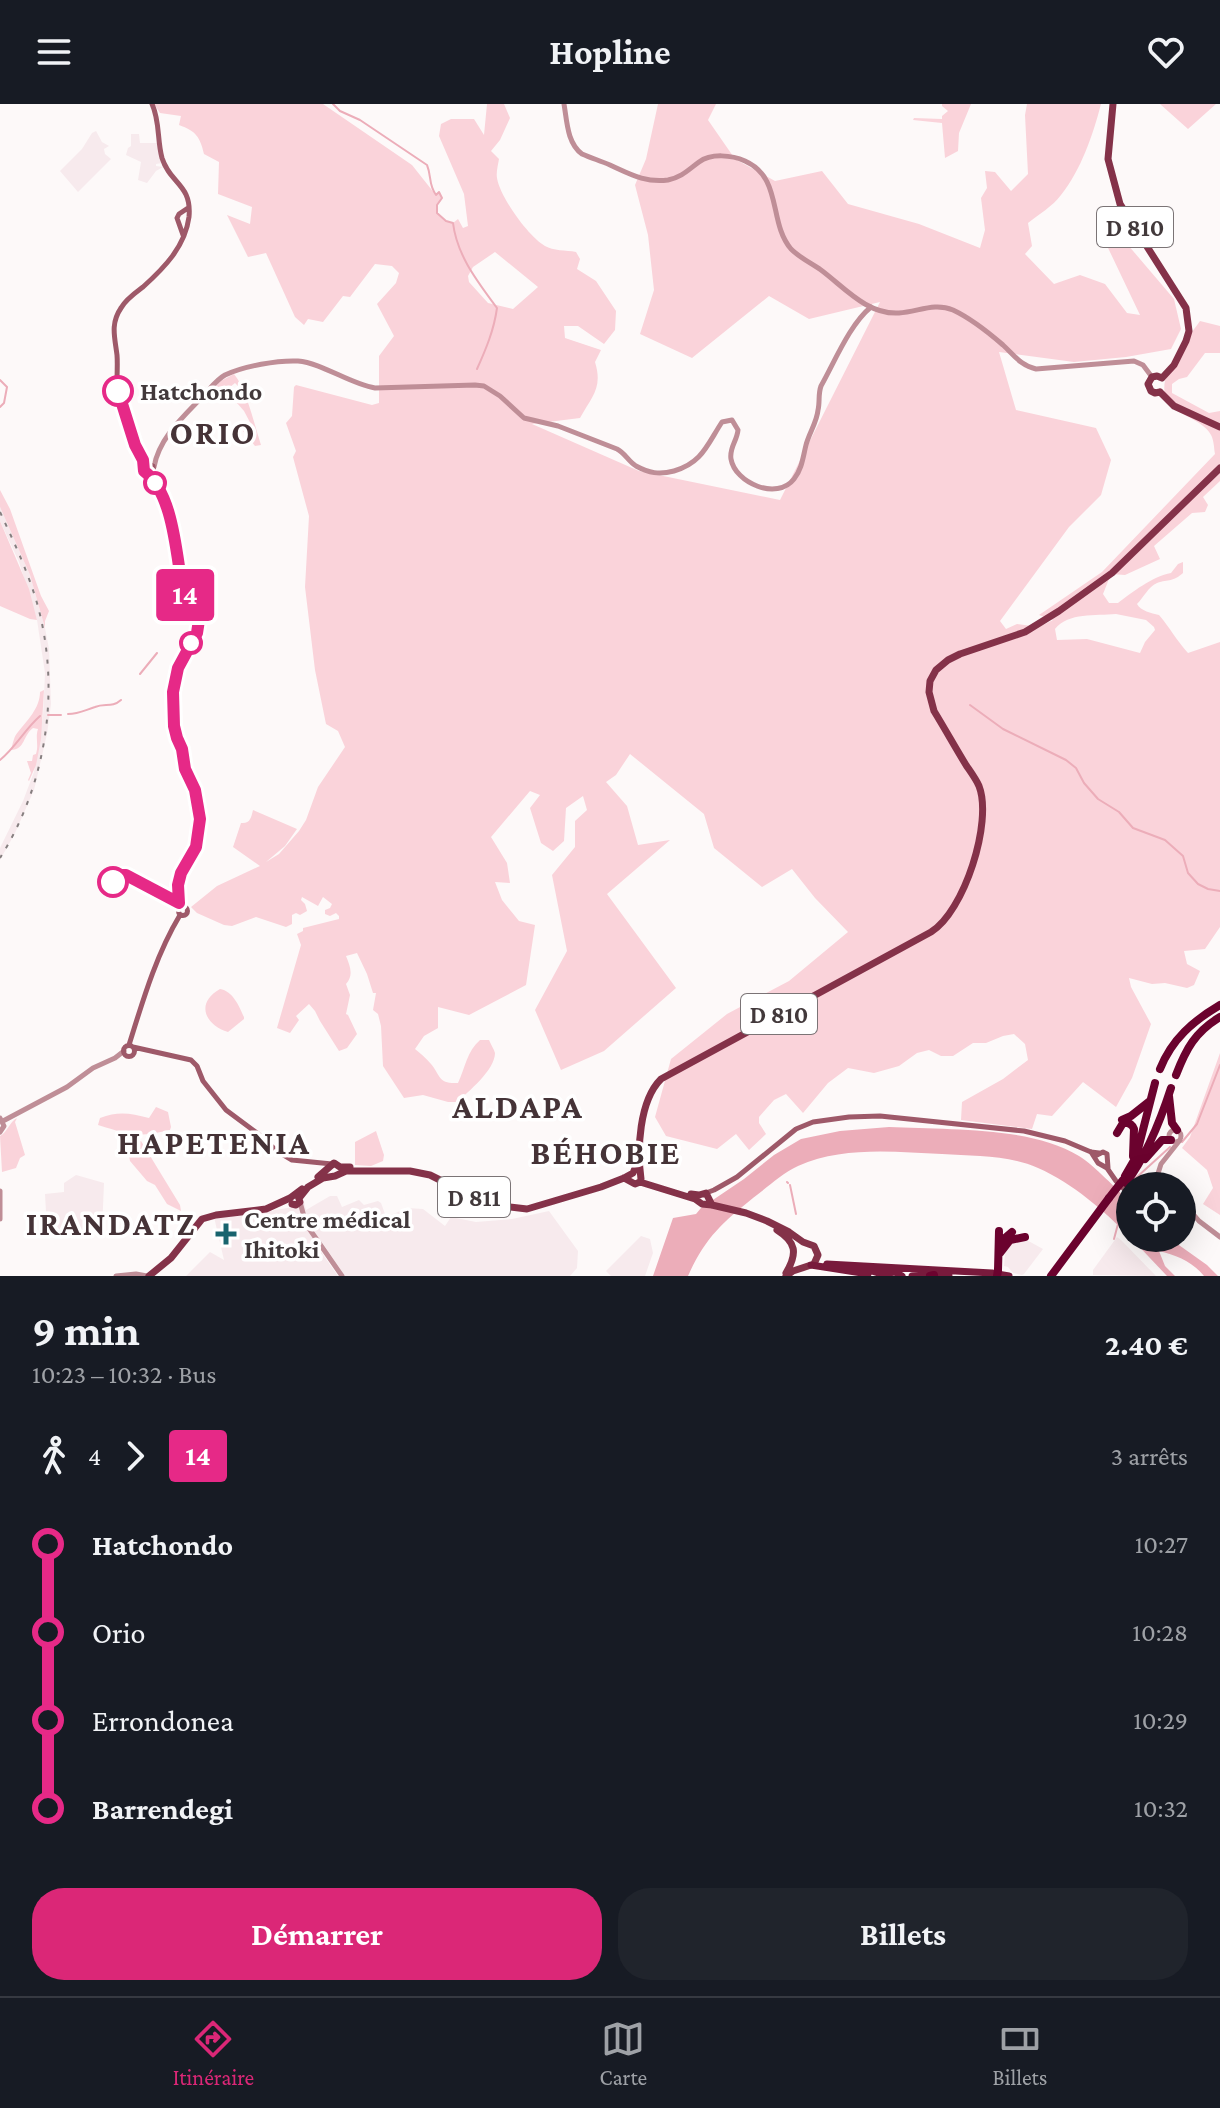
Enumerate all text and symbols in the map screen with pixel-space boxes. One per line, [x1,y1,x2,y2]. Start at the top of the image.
icon: menu [32,30,76,74]
icon: heart [1144,30,1188,74]
text: Hopline [549,32,671,72]
road number: D 810 [1097,207,1173,247]
marker: Hatchondo [103,376,133,406]
place label: Hatchondo [140,377,262,406]
district label: ORIO [169,414,257,451]
unlabelled marker [144,472,166,494]
line badge: 14 [149,569,221,621]
text: 14 [172,579,198,610]
unlabelled marker [180,632,202,654]
unlabelled marker [98,867,128,897]
road number: D 810 [741,994,817,1034]
district label: ALDAPA [451,1088,584,1125]
district label: HAPETENIA [117,1124,311,1161]
district label: BÉHOBIE [531,1134,681,1171]
map controls [1116,1172,1196,1252]
button: locate [1116,1172,1196,1252]
road number: D 811 [438,1177,510,1217]
district label: IRANDATZ [26,1205,196,1242]
place label: Centre médical Ihitoki [244,1205,411,1264]
marker: Centre médical Ihitoki [215,1223,237,1245]
text: 9 min [32,1306,140,1354]
text: 2.40 € [1105,1328,1188,1361]
text: 10:23 – 10:32 · Bus [32,1360,217,1389]
icon: walk [32,1434,76,1478]
icon: forward [113,1434,157,1478]
text: 14 [185,1440,211,1471]
text: 4 [88,1442,101,1471]
text: 3 arrêts [1111,1442,1188,1471]
text: Hatchondo [92,1528,233,1561]
text: 10:27 [1135,1530,1188,1559]
text: Orio [92,1616,146,1649]
text: 10:28 [1132,1618,1188,1647]
text: Errondonea [92,1704,234,1737]
text: 10:29 [1133,1706,1188,1735]
text: Barrendegi [92,1792,233,1825]
text: 10:32 [1134,1794,1188,1823]
button: Démarrer [32,1888,602,1980]
button: Billets [618,1888,1188,1980]
tab: Itinéraire [173,2017,254,2090]
tab: Carte [600,2017,647,2090]
tab: Billets [993,2017,1047,2090]

